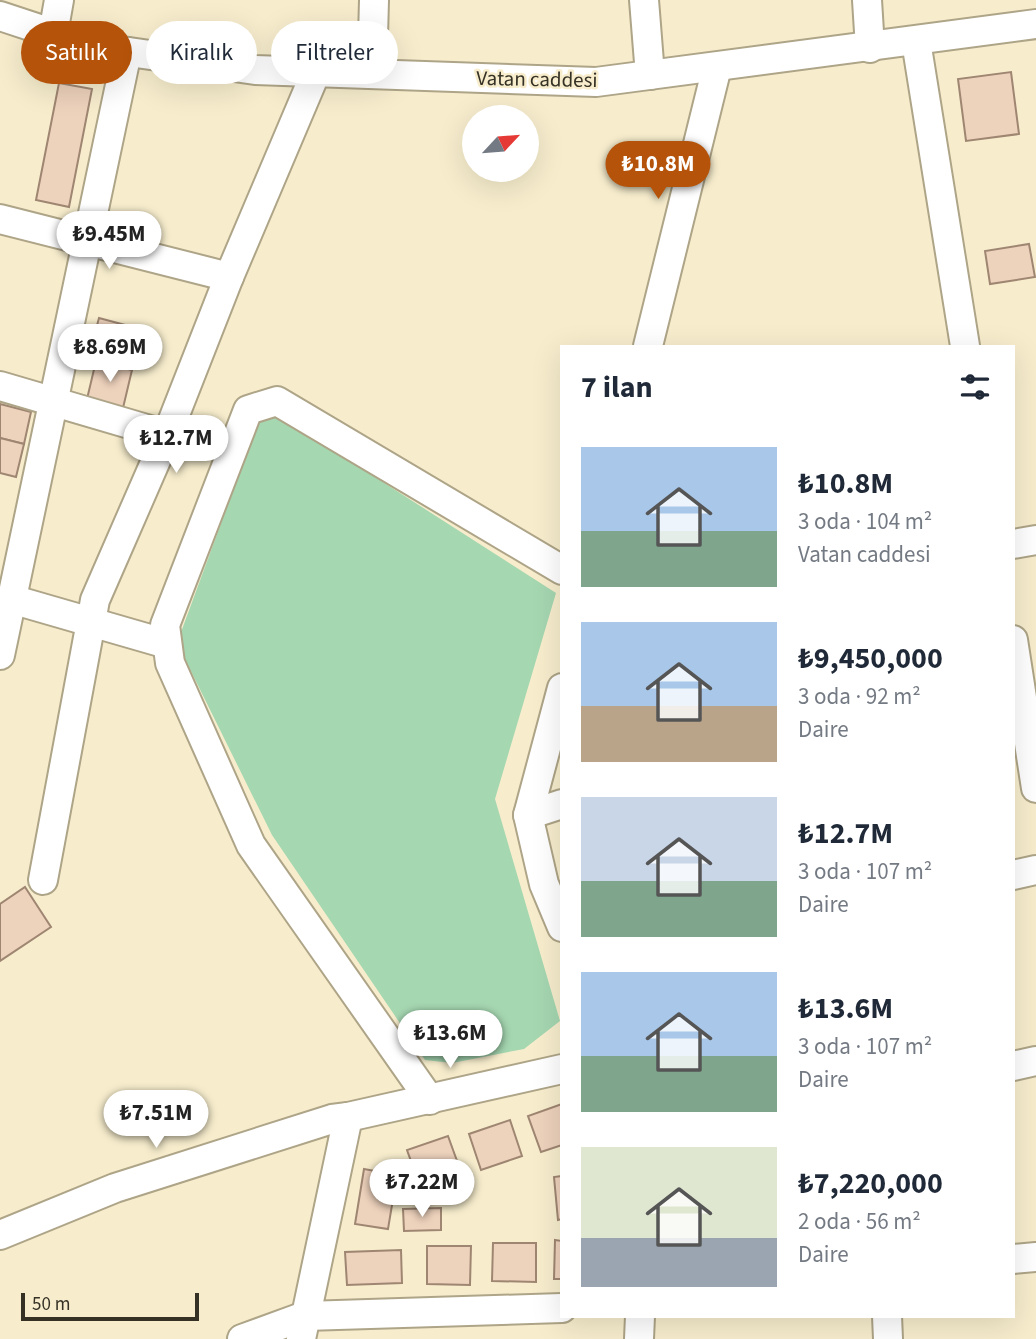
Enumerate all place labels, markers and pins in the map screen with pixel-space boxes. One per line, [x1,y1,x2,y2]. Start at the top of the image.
pin: ₺10.8M [601,142,715,201]
pin: ₺9.45M [52,212,166,271]
pin: ₺8.69M [53,324,167,384]
pin: ₺12.7M [119,416,233,475]
pin: ₺13.6M [393,1010,507,1070]
pin: ₺7.51M [99,1090,213,1150]
pin: ₺7.22M [365,1160,479,1219]

